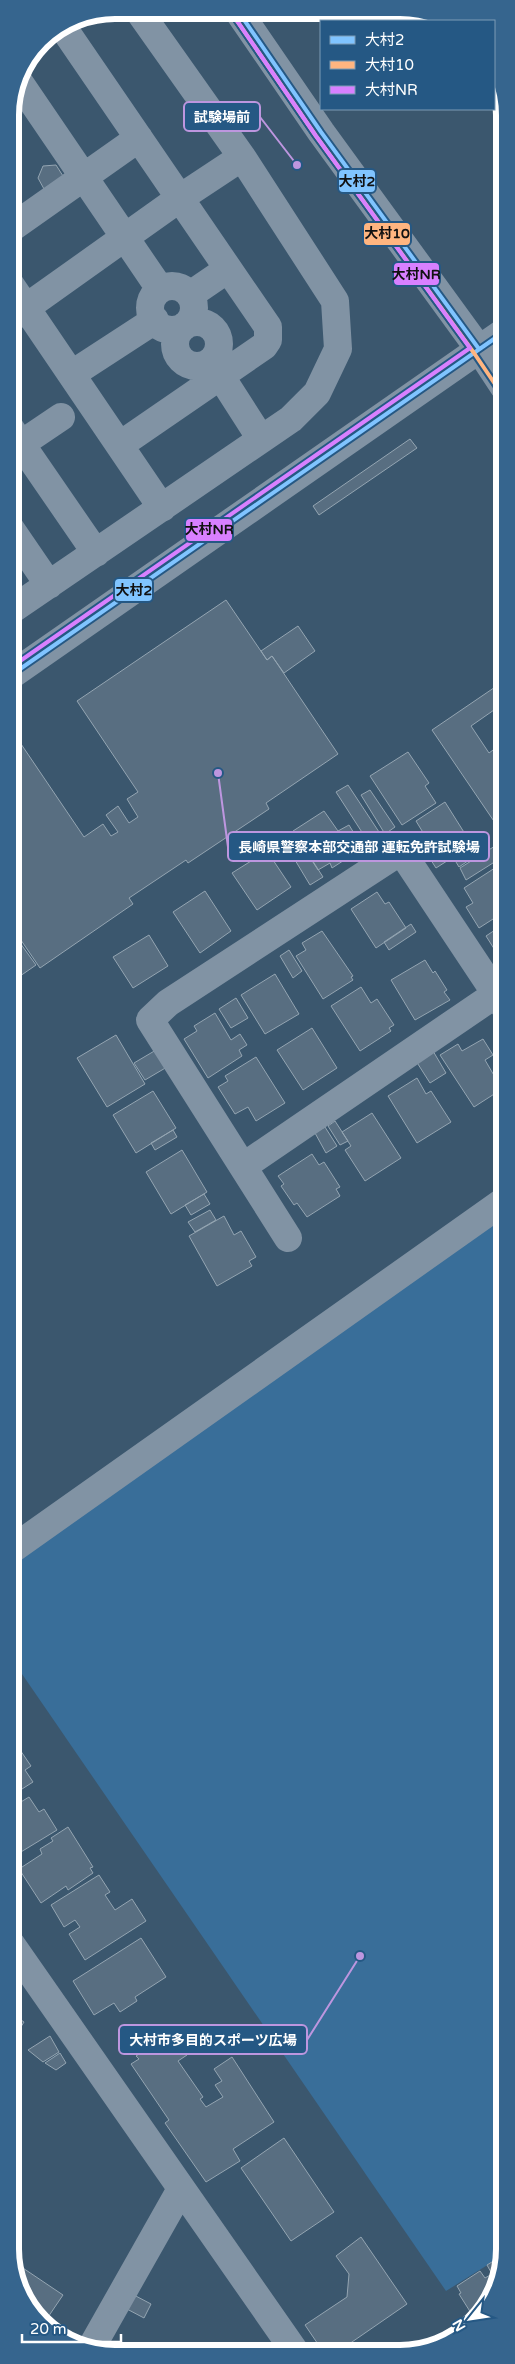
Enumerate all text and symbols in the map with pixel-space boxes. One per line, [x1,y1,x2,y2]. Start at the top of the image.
legend [320,20,495,110]
text: 大村2 [365,31,404,49]
text: 大村10 [365,56,414,74]
text: 大村NR [365,81,418,99]
callout: 試験場前 [184,102,260,131]
text: 試験場前 [194,109,250,126]
line badge: 大村2 [338,169,376,193]
text: 大村2 [339,173,376,190]
line badge: 大村10 [363,222,411,246]
text: 大村10 [364,225,410,242]
line badge: 大村NR [393,262,440,286]
text: 大村NR [391,266,441,283]
line badge: 大村NR [185,518,233,542]
text: 大村NR [184,521,234,538]
line badge: 大村2 [114,578,153,602]
text: 大村2 [116,582,153,599]
callout: 長崎県警察本部交通部 運転免許試験場 [228,832,489,861]
text: 長崎県警察本部交通部 運転免許試験場 [238,839,480,856]
callout: 大村市多目的スポーツ広場 [119,2025,307,2054]
text: 大村市多目的スポーツ広場 [129,2032,297,2049]
north arrow [445,2294,495,2344]
scale bar [22,2312,121,2344]
text: N [449,2316,469,2334]
text: 20 m [30,2320,67,2338]

